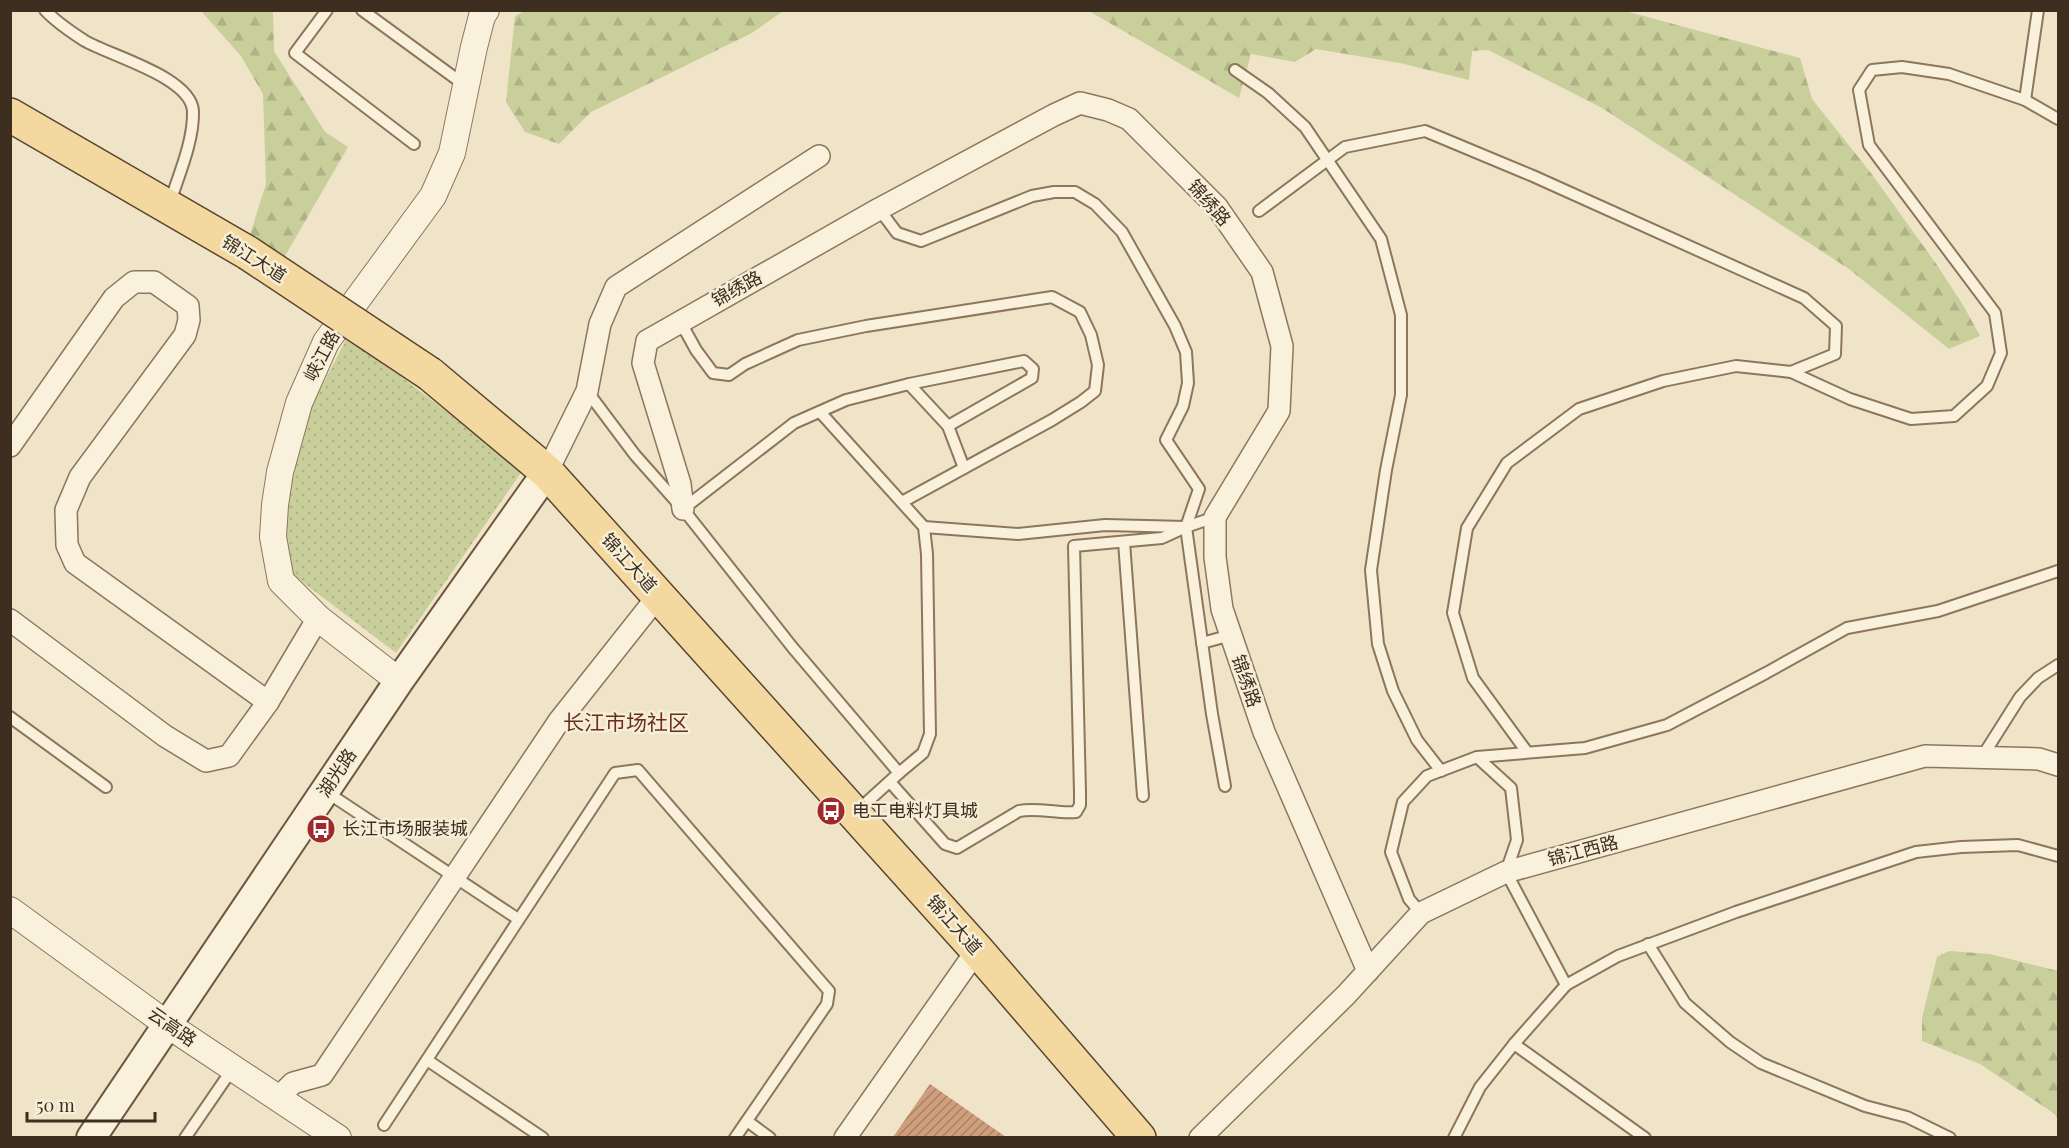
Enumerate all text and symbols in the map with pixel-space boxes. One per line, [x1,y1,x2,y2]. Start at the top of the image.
street label: 锦绣路 [1183,174,1237,231]
street label: 锦江大道 [218,229,291,287]
street label: 锦绣路 [707,265,766,312]
street label: 峡江路 [298,326,344,385]
street label: 锦江大道 [597,528,663,597]
street label: 锦绣路 [1227,651,1267,710]
district label: 长江市场社区 [563,707,689,735]
street label: 湖光路 [311,743,361,802]
bus stop icon: 电工电料灯具城 [815,795,847,827]
place label: 电工电料灯具城 [852,798,978,822]
bus stop icon: 长江市场服装城 [305,813,337,845]
place label: 长江市场服装城 [342,816,468,840]
street label: 锦江西路 [1545,829,1621,871]
street label: 锦江大道 [922,890,988,959]
street label: 云高路 [144,1001,202,1051]
scale bar [27,1085,154,1123]
text: 50 m [36,1093,75,1117]

